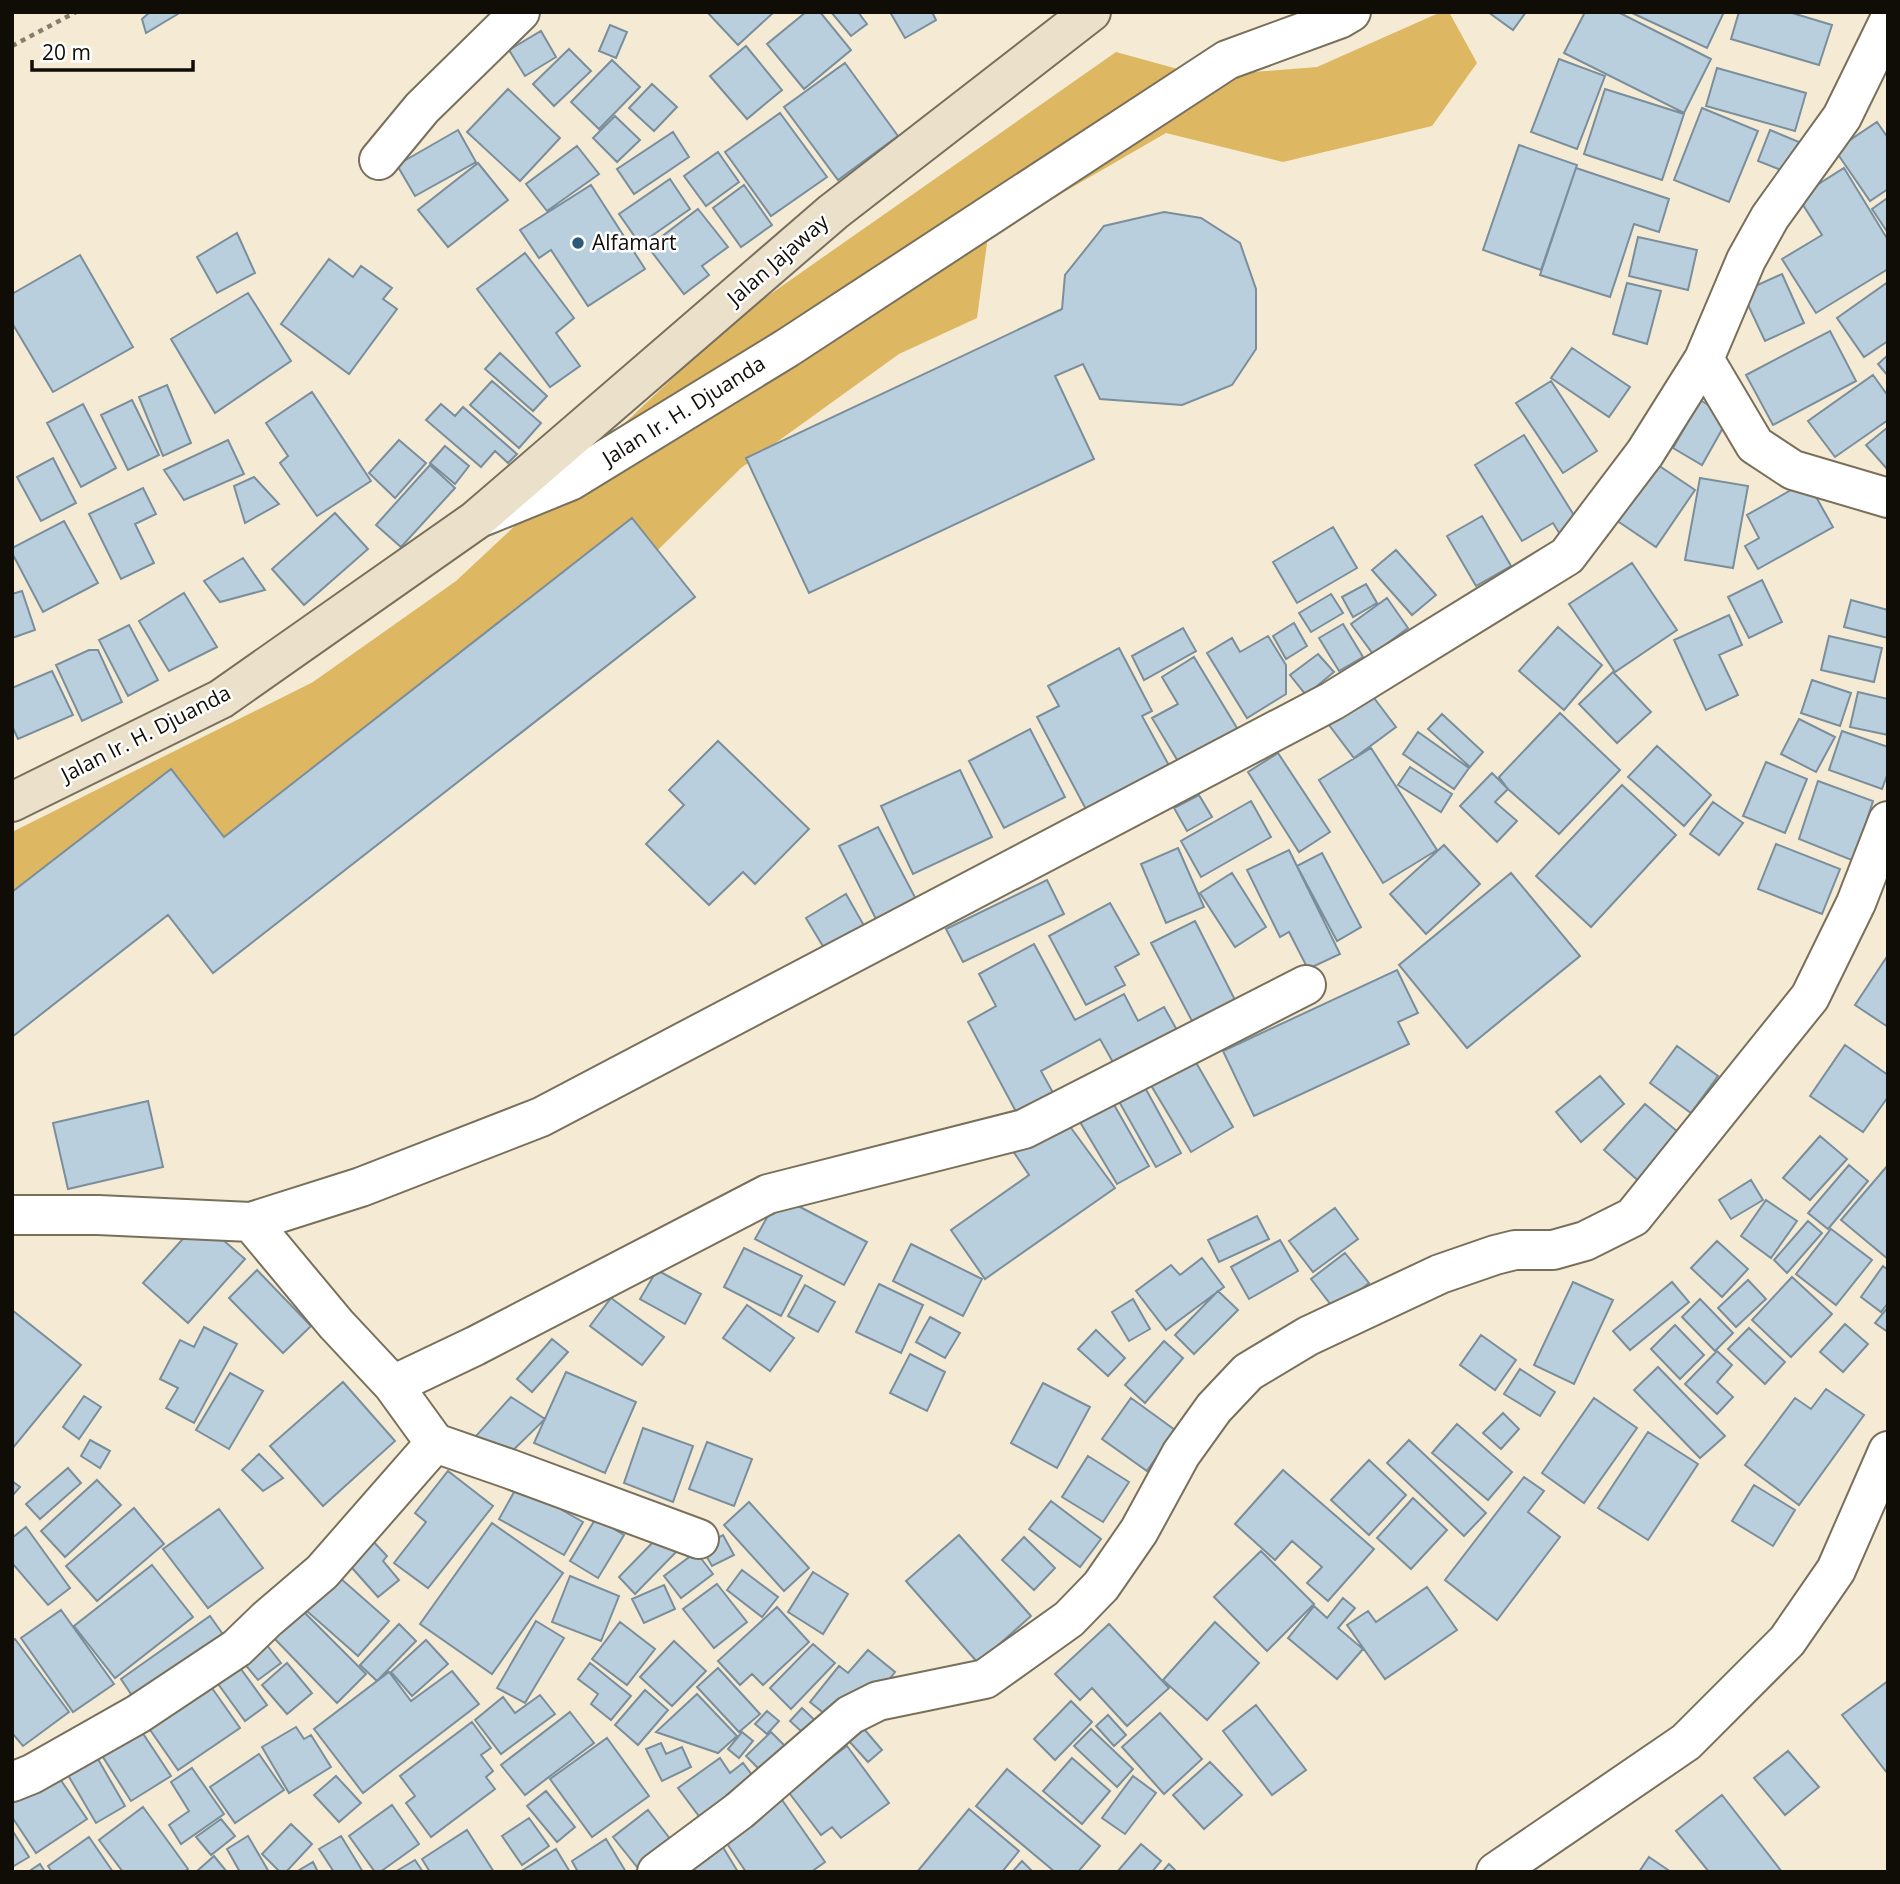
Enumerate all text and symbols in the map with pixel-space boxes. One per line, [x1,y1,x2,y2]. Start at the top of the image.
scale bar [32,28,192,72]
text: 20 m [42,38,91,66]
street label: Jalan Jajaway [719,207,834,312]
place label: Alfamart [592,228,677,256]
marker: Alfamart [570,235,586,251]
street label: Jalan Ir. H. Djuanda [595,349,770,473]
street label: Jalan Ir. H. Djuanda [54,678,235,789]

